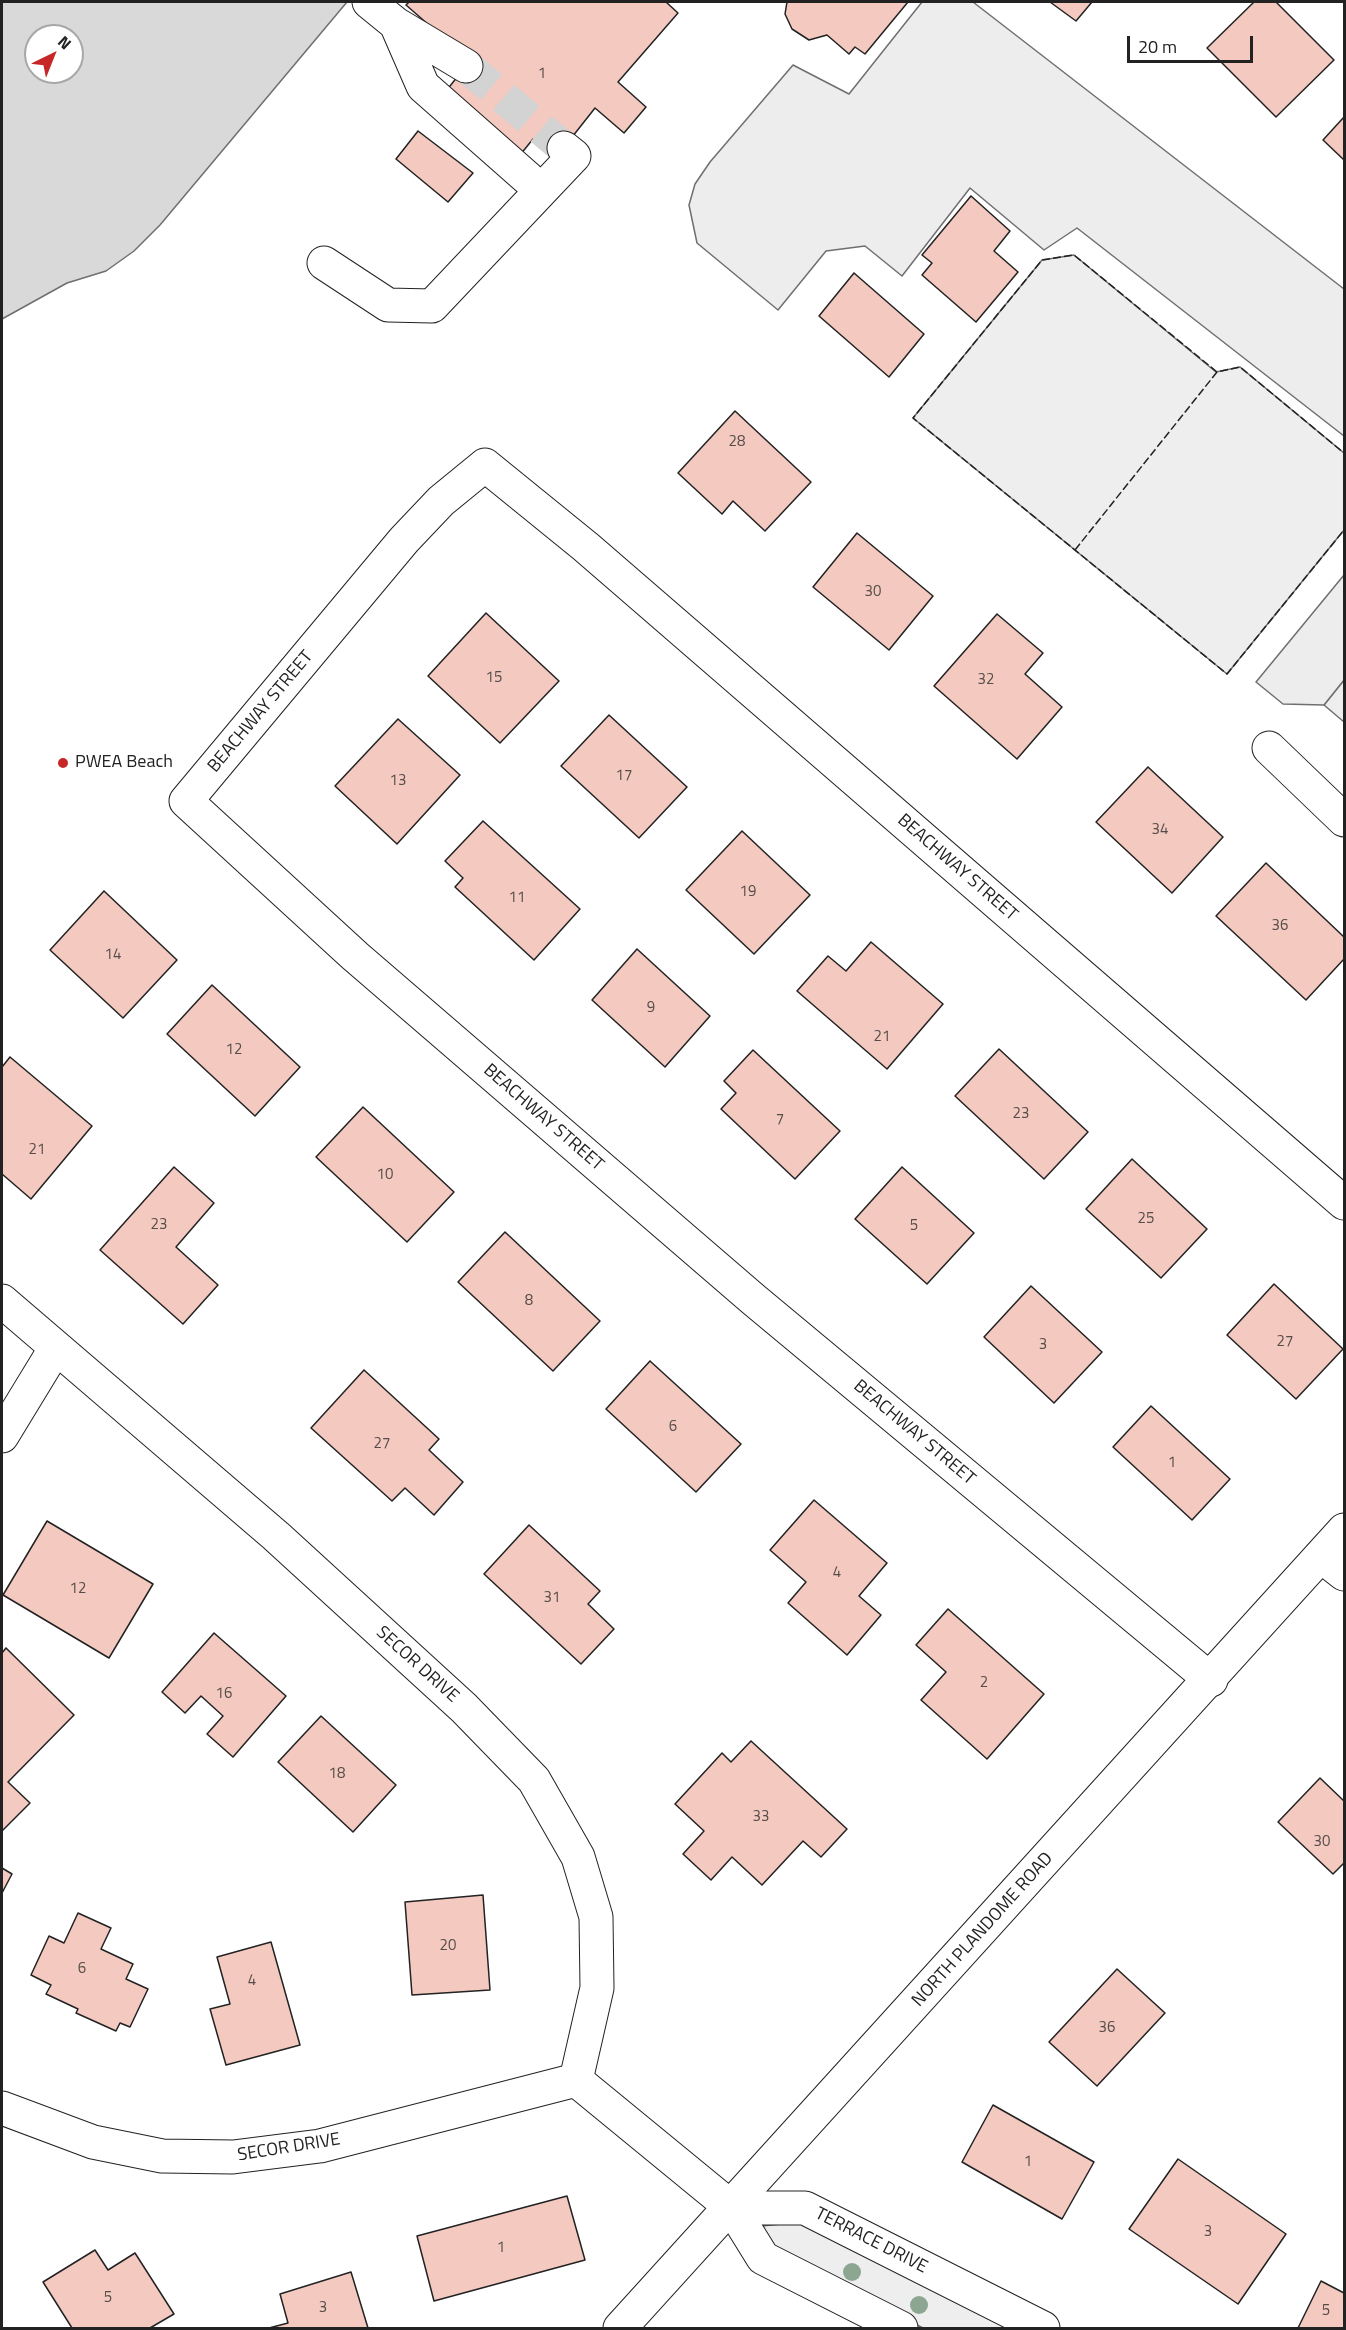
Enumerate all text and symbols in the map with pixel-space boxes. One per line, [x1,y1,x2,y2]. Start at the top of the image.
north arrow [24,24,84,84]
scale bar [1130,24,1256,62]
text: N [53,30,77,55]
text: 20 m [1138,33,1177,60]
house number: 1 [538,65,546,83]
house number: 28 [729,433,745,451]
house number: 30 [865,583,881,601]
street label: BEACHWAY STREET [204,647,318,777]
house number: 15 [486,669,502,687]
house number: 32 [978,671,994,689]
place label: PWEA Beach [75,752,173,774]
marker: PWEA Beach [56,756,70,770]
house number: 17 [616,767,632,785]
house number: 13 [390,772,406,790]
street label: BEACHWAY STREET [892,810,1022,926]
house number: 34 [1152,821,1168,839]
house number: 19 [740,883,756,901]
house number: 11 [509,889,525,907]
house number: 36 [1272,917,1288,935]
house number: 14 [105,946,121,964]
house number: 9 [647,999,655,1017]
house number: 21 [874,1028,890,1046]
house number: 12 [226,1041,242,1059]
street label: BEACHWAY STREET [478,1060,608,1176]
house number: 23 [1013,1105,1029,1123]
house number: 7 [776,1111,784,1129]
house number: 21 [29,1141,45,1159]
house number: 10 [377,1166,393,1184]
house number: 25 [1138,1210,1154,1228]
house number: 23 [151,1216,167,1234]
house number: 5 [910,1217,918,1235]
house number: 8 [525,1292,533,1310]
house number: 27 [1277,1333,1293,1351]
house number: 3 [1039,1336,1047,1354]
street label: BEACHWAY STREET [849,1376,979,1490]
house number: 6 [669,1418,677,1436]
house number: 27 [374,1435,390,1453]
house number: 1 [1168,1454,1176,1472]
house number: 4 [833,1564,841,1582]
house number: 12 [70,1580,86,1598]
house number: 31 [544,1589,560,1607]
street label: SECOR DRIVE [371,1622,463,1708]
house number: 2 [980,1674,988,1692]
house number: 16 [216,1685,232,1703]
house number: 18 [329,1765,345,1783]
house number: 33 [753,1808,769,1826]
house number: 30 [1314,1833,1330,1851]
street label: NORTH PLANDOME ROAD [908,1848,1058,2012]
house number: 20 [440,1937,456,1955]
house number: 6 [78,1960,86,1978]
house number: 4 [248,1972,256,1990]
house number: 36 [1099,2019,1115,2037]
street label: SECOR DRIVE [236,2129,342,2167]
house number: 1 [1024,2153,1032,2171]
street label: TERRACE DRIVE [811,2203,931,2279]
house number: 3 [1204,2223,1212,2241]
house number: 1 [497,2239,505,2257]
house number: 5 [104,2289,112,2307]
house number: 3 [319,2299,327,2317]
house number: 5 [1322,2302,1330,2320]

